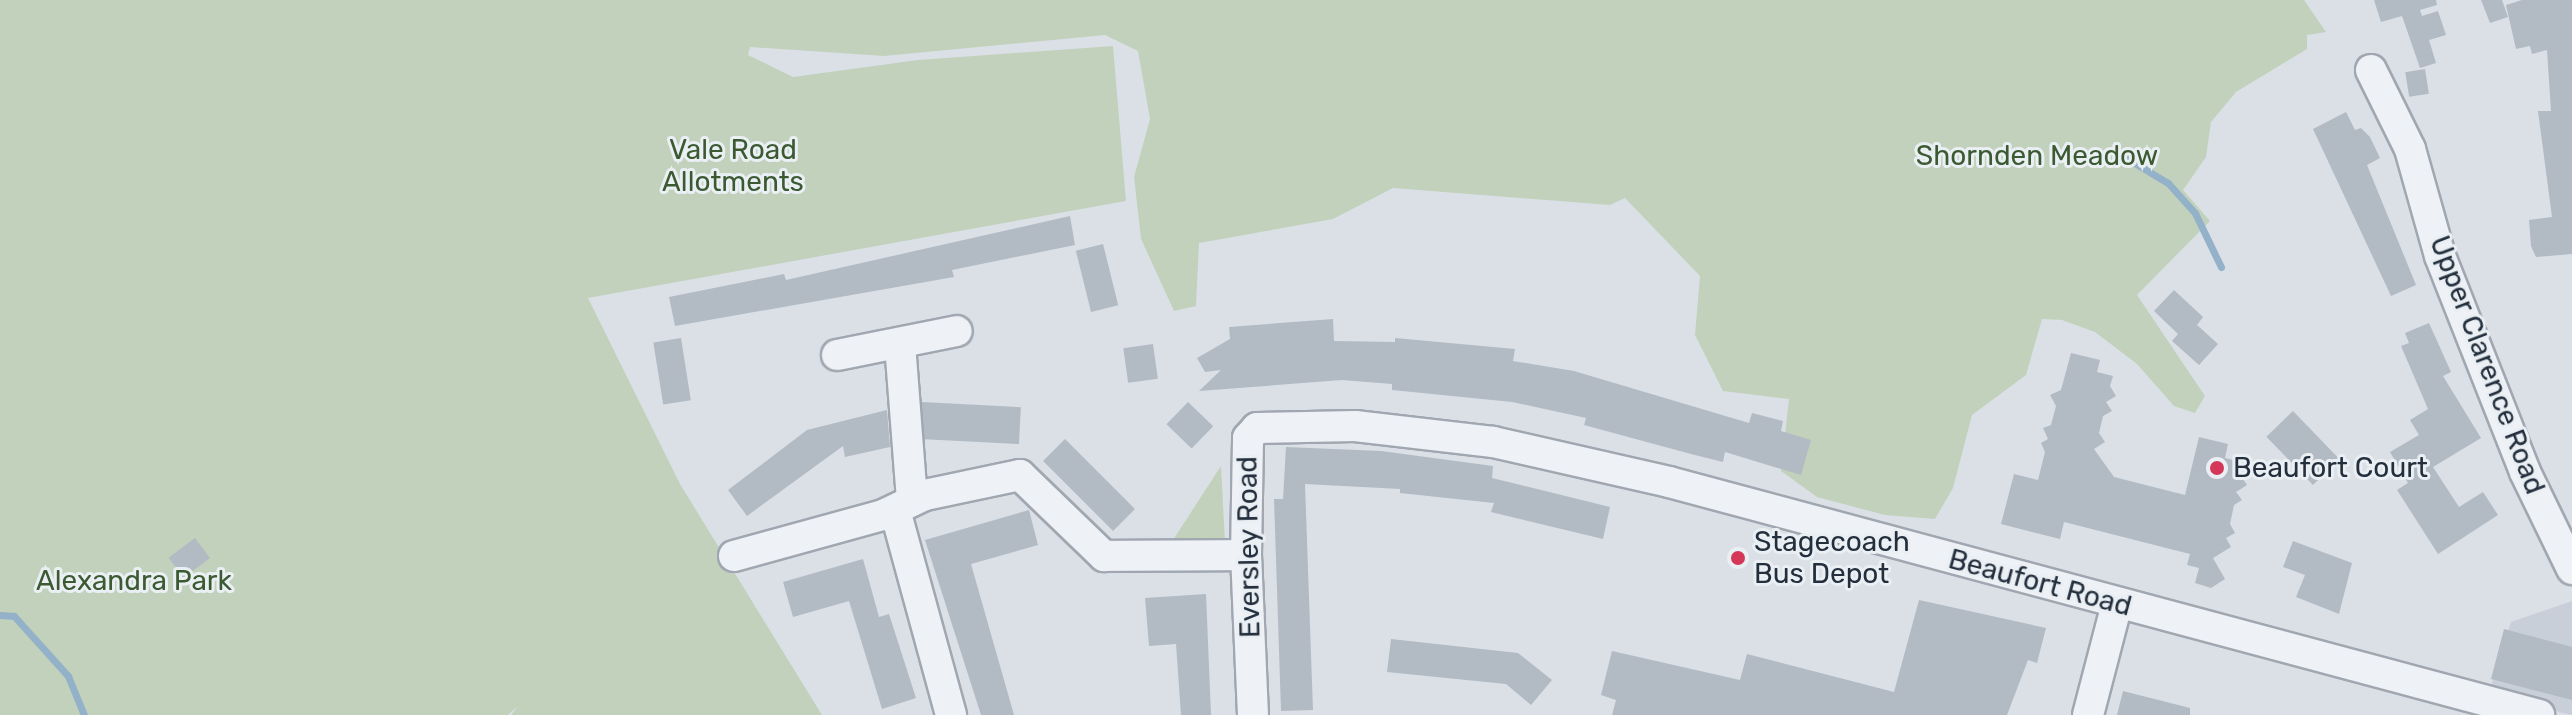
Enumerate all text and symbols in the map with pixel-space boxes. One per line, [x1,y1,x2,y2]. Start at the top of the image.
park label: Vale Road Allotments [662,133,804,199]
park label: Shornden Meadow [1916,139,2158,173]
street label: Upper Clarence Road [2422,231,2552,499]
place label: Beaufort Court [2233,451,2428,485]
street label: Eversley Road [1231,455,1267,639]
marker: Beaufort Court [2208,459,2226,477]
place label: Stagecoach Bus Depot [1754,525,1910,591]
street label: Beaufort Road [1945,542,2135,624]
marker: Stagecoach Bus Depot [1729,549,1747,567]
park label: Alexandra Park [36,564,232,598]

